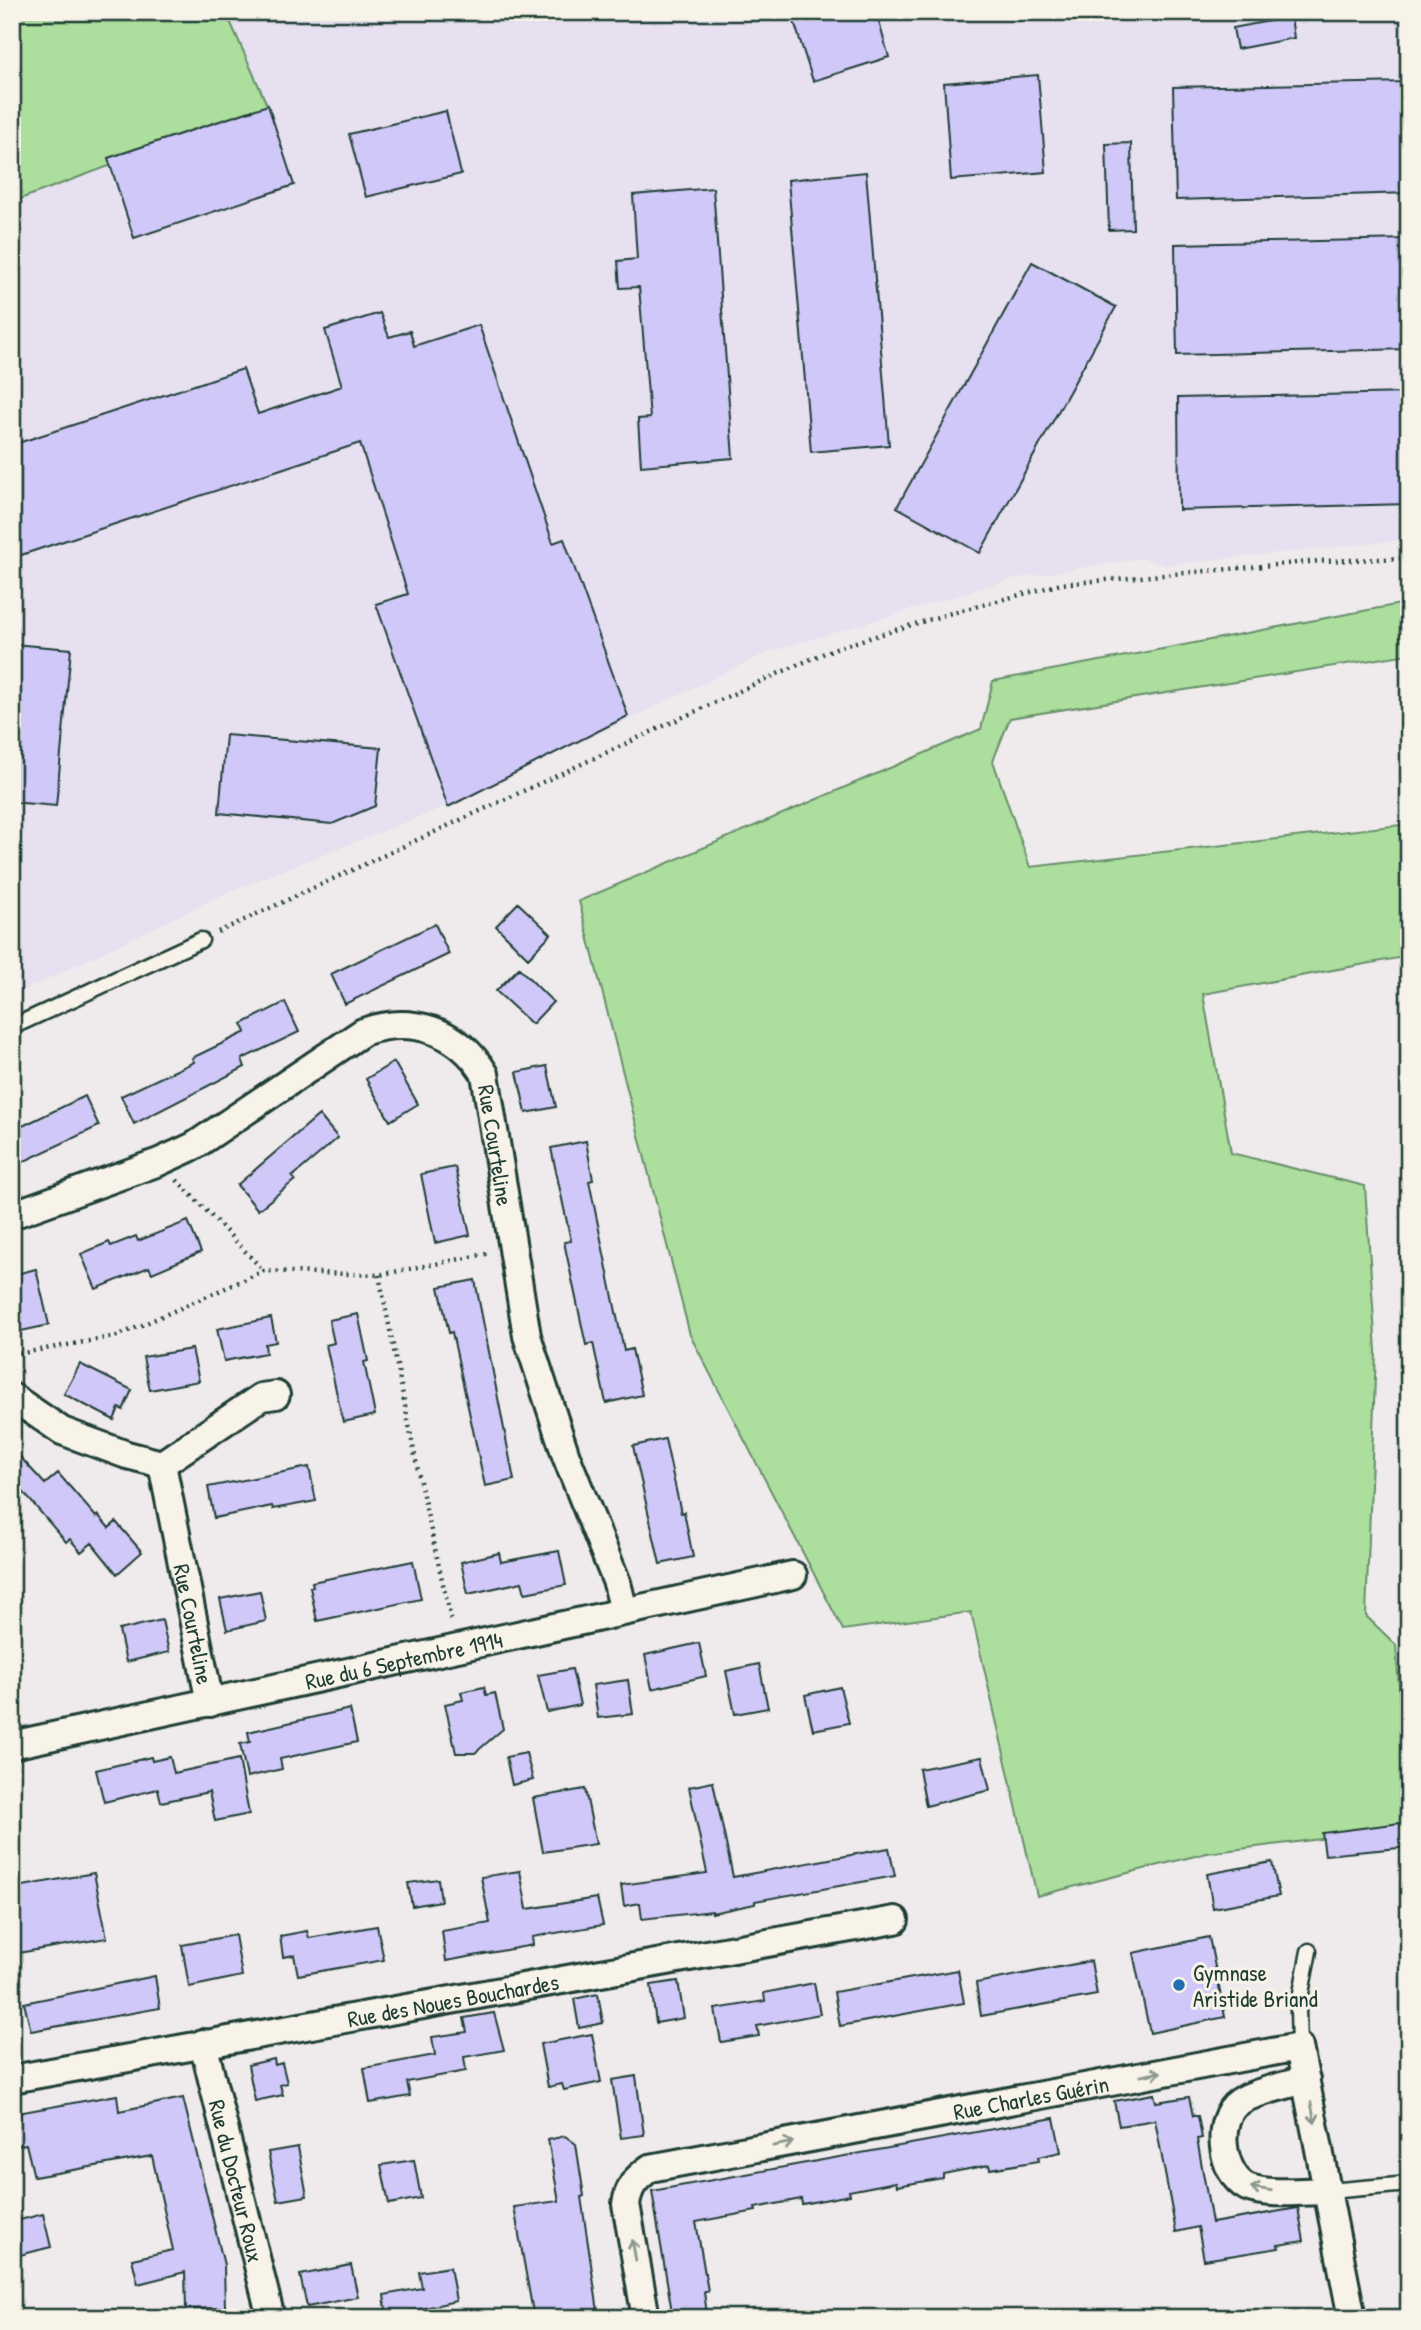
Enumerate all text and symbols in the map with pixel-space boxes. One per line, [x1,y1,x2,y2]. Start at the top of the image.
street label: Rue Courteline [471,1082,521,1208]
street label: Rue Courteline [167,1561,221,1687]
street label: Rue du 6 Septembre 1914 [302,1623,505,1696]
place label: Gymnase Aristide Briand [1193,1957,1318,2014]
street label: Rue des Noues Bouchardes [345,1965,561,2034]
marker: Gymnase Aristide Briand [1171,1977,1187,1993]
street label: Rue Charles Guérin [951,2067,1111,2127]
one-way arrow [1139,2067,1162,2081]
street label: Rue du Docteur Roux [202,2096,272,2265]
one-way arrow [1306,2101,1320,2124]
one-way arrow [771,2136,794,2150]
one-way arrow [1250,2182,1273,2195]
one-way arrow [627,2240,640,2262]

